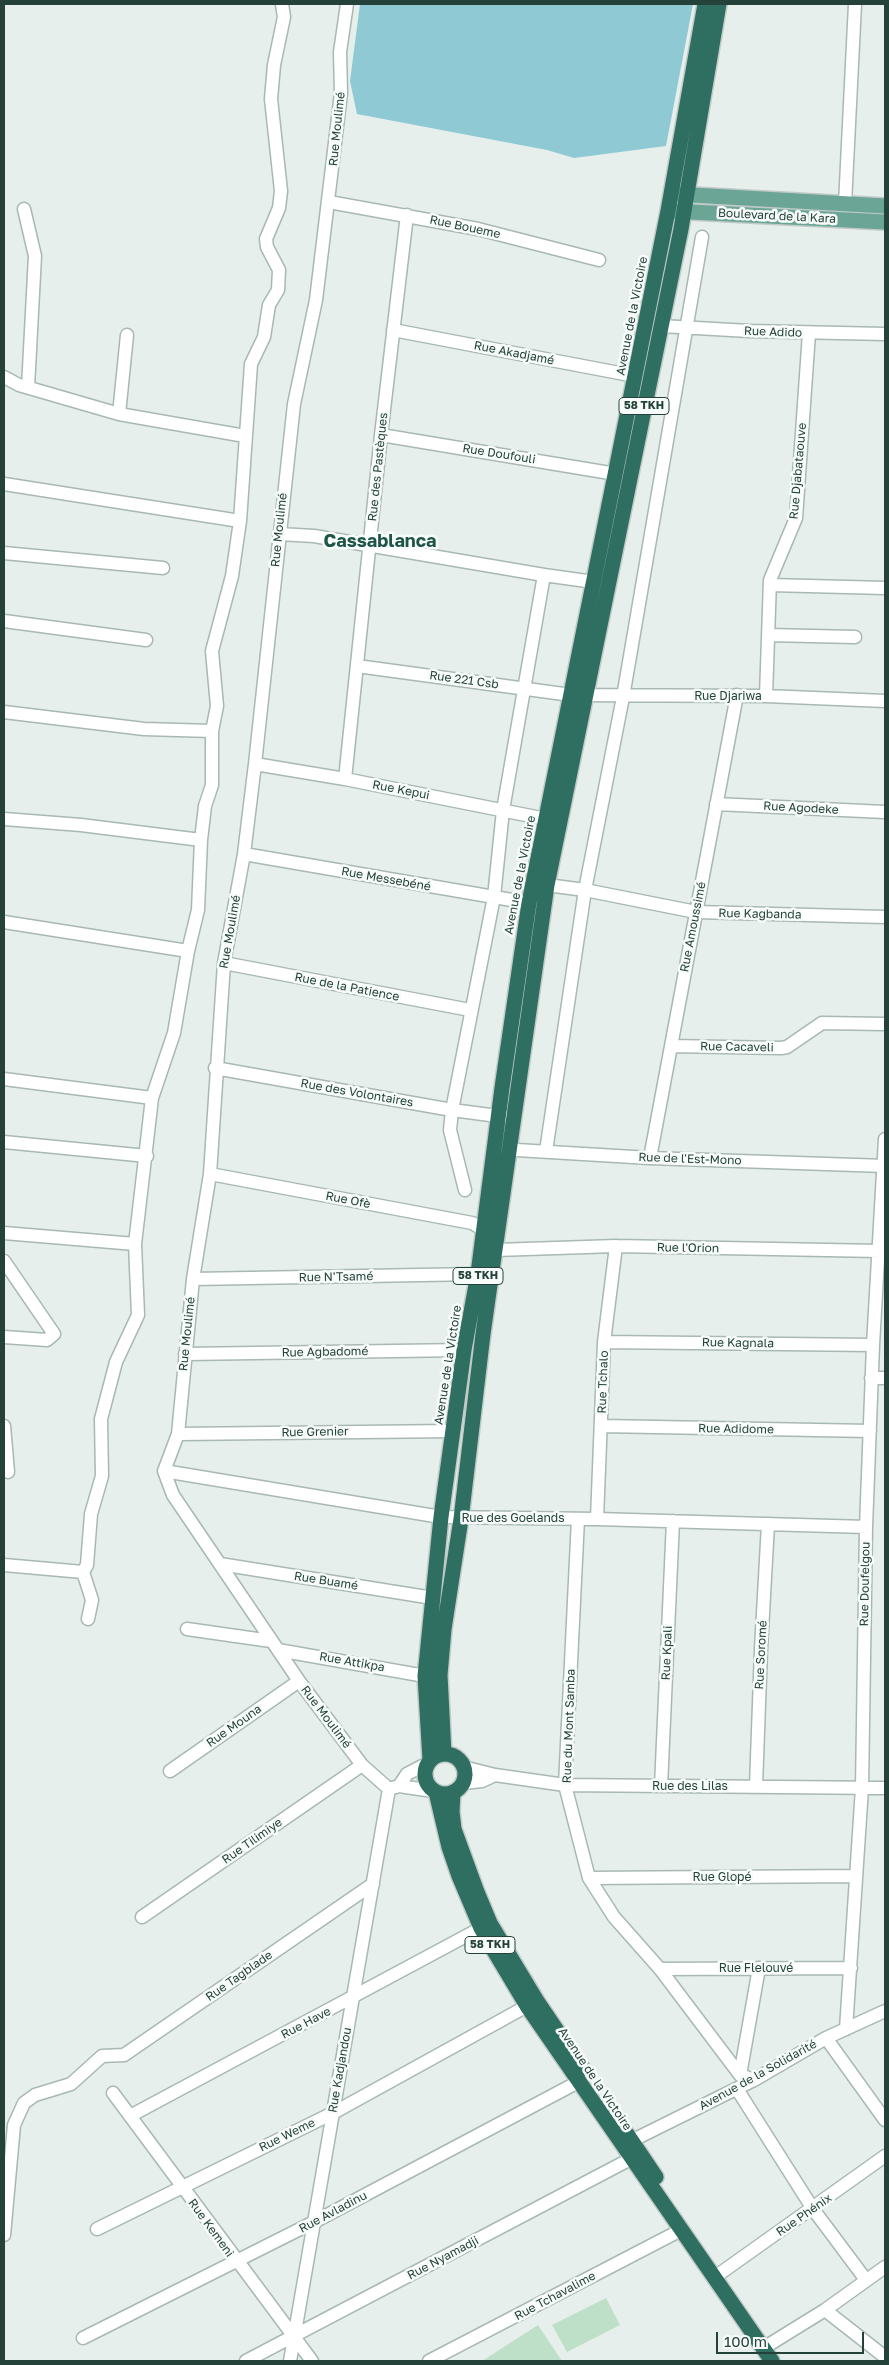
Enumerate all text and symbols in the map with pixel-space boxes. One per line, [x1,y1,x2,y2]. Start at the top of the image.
street label: Rue Moulimé [326,91,348,167]
street label: Boulevard de la Kara [718,206,836,226]
street label: Rue Boueme [428,212,502,242]
street label: Avenue de la Victoire [613,255,651,377]
street label: Rue Adido [744,324,802,340]
street label: Rue Akadjamé [473,338,555,368]
road number: 58 TKH [619,398,669,414]
street label: Rue des Pastèques [365,412,391,522]
street label: Rue Djabataouve [787,422,809,520]
street label: Rue Doufouli [461,441,537,467]
street label: Rue Moulimé [268,492,290,568]
district label: Cassablanca [323,530,437,552]
street label: Rue 221 Csb [428,668,500,692]
street label: Rue Djariwa [694,689,762,703]
street label: Rue Kepui [371,777,431,803]
street label: Rue Agodeke [763,799,839,817]
street label: Avenue de la Victoire [501,814,539,936]
street label: Rue Messebéné [340,864,432,894]
street label: Rue Amoussimé [677,881,709,973]
street label: Rue Moulimé [216,894,244,970]
street label: Rue Kagbanda [718,906,802,922]
street label: Rue de la Patience [293,970,401,1004]
street label: Rue Cacaveli [700,1039,774,1055]
street label: Rue des Volontaires [300,1076,414,1110]
street label: Rue de l'Est-Mono [638,1150,742,1168]
street label: Rue Ofè [324,1189,372,1211]
street label: Rue l'Orion [657,1240,719,1256]
road number: 58 TKH [453,1268,503,1284]
street label: Rue N'Tsamé [299,1269,373,1285]
street label: Rue Moulimé [176,1296,198,1372]
street label: Avenue de la Victoire [431,1304,465,1426]
street label: Rue Kagnala [702,1335,774,1351]
street label: Rue Agbadomé [282,1344,368,1360]
street label: Rue Tchalo [595,1350,611,1414]
street label: Rue Adidome [698,1421,774,1437]
street label: Rue Grenier [281,1424,349,1440]
street label: Rue des Goelands [461,1511,565,1525]
street label: Rue Doufelgou [857,1541,873,1627]
street label: Rue Buamé [293,1569,359,1593]
street label: Rue Soromé [752,1620,770,1690]
street label: Rue Kpali [659,1625,675,1681]
street label: Rue Attikpa [318,1649,386,1675]
street label: Rue du Mont Samba [560,1668,578,1784]
street label: Rue Moulimé [298,1683,354,1751]
street label: Rue Mouna [204,1702,264,1750]
street label: Rue des Lilas [652,1779,728,1793]
street label: Rue Tilimiye [219,1815,285,1867]
street label: Rue Glopé [693,1870,751,1884]
road number: 58 TKH [465,1936,515,1954]
street label: Rue Tagblade [203,1948,275,2004]
street label: Rue Flelouvé [719,1961,793,1975]
street label: Rue Have [279,2004,333,2042]
street label: Avenue de la Victoire [555,2025,635,2133]
street label: Rue Kadjandou [325,2026,355,2114]
street label: Avenue de la Solidarité [697,2037,819,2113]
street label: Rue Weme [257,2115,317,2155]
street label: Rue Avladinu [296,2188,370,2236]
street label: Rue Phénix [773,2191,835,2239]
street label: Rue Kemeni [185,2196,237,2260]
street label: Rue Nyamadji [405,2233,481,2283]
street label: Rue Tchavalime [512,2269,598,2323]
scale bar [719,2322,866,2354]
text: 100 m [724,2332,767,2350]

